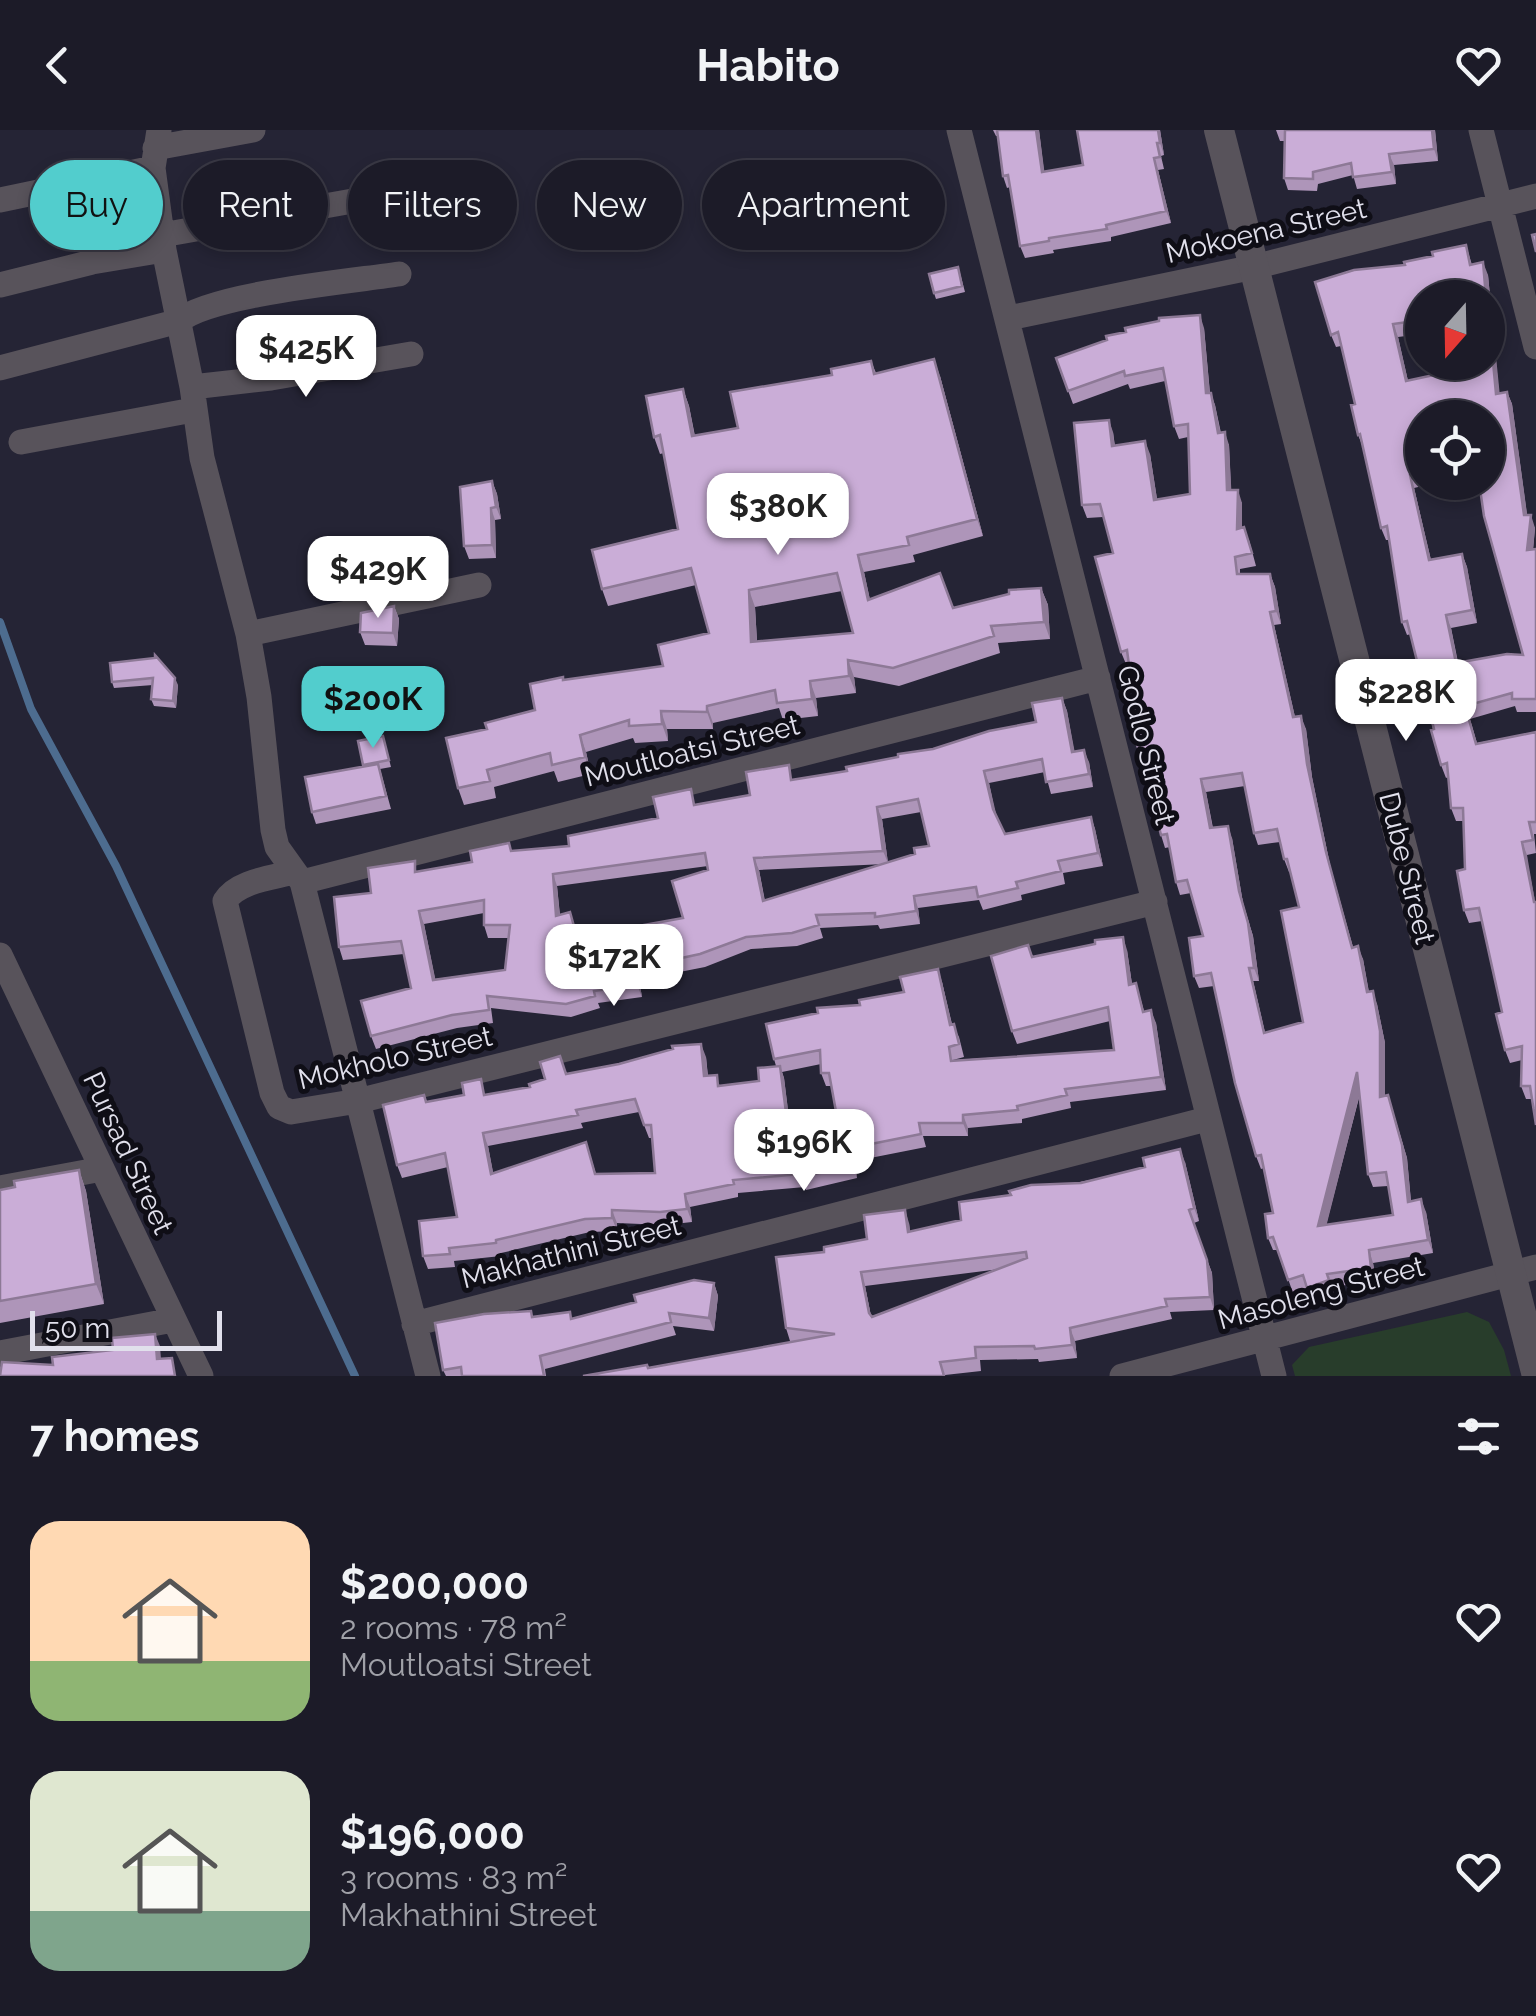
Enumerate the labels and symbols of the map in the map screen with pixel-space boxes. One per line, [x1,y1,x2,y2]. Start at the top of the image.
street label: Mokoena Street [1163,192,1370,270]
north arrow [1405,280,1505,380]
pin: $425K [236,315,376,400]
pin: $380K [708,473,848,558]
pin: $429K [308,536,448,621]
pin: $228K [1336,659,1476,744]
street label: Godlo Street [1110,662,1182,829]
pin: $200K [303,666,443,751]
street label: Moutloatsi Street [581,708,803,794]
street label: Dube Street [1372,789,1442,948]
pin: $172K [544,924,684,1009]
street label: Mokholo Street [295,1020,496,1096]
street label: Pursad Street [76,1067,180,1240]
pin: $196K [734,1109,874,1194]
street label: Makhathini Street [458,1209,685,1295]
street label: Masoleng Street [1214,1249,1428,1336]
scale bar [30,1306,222,1350]

